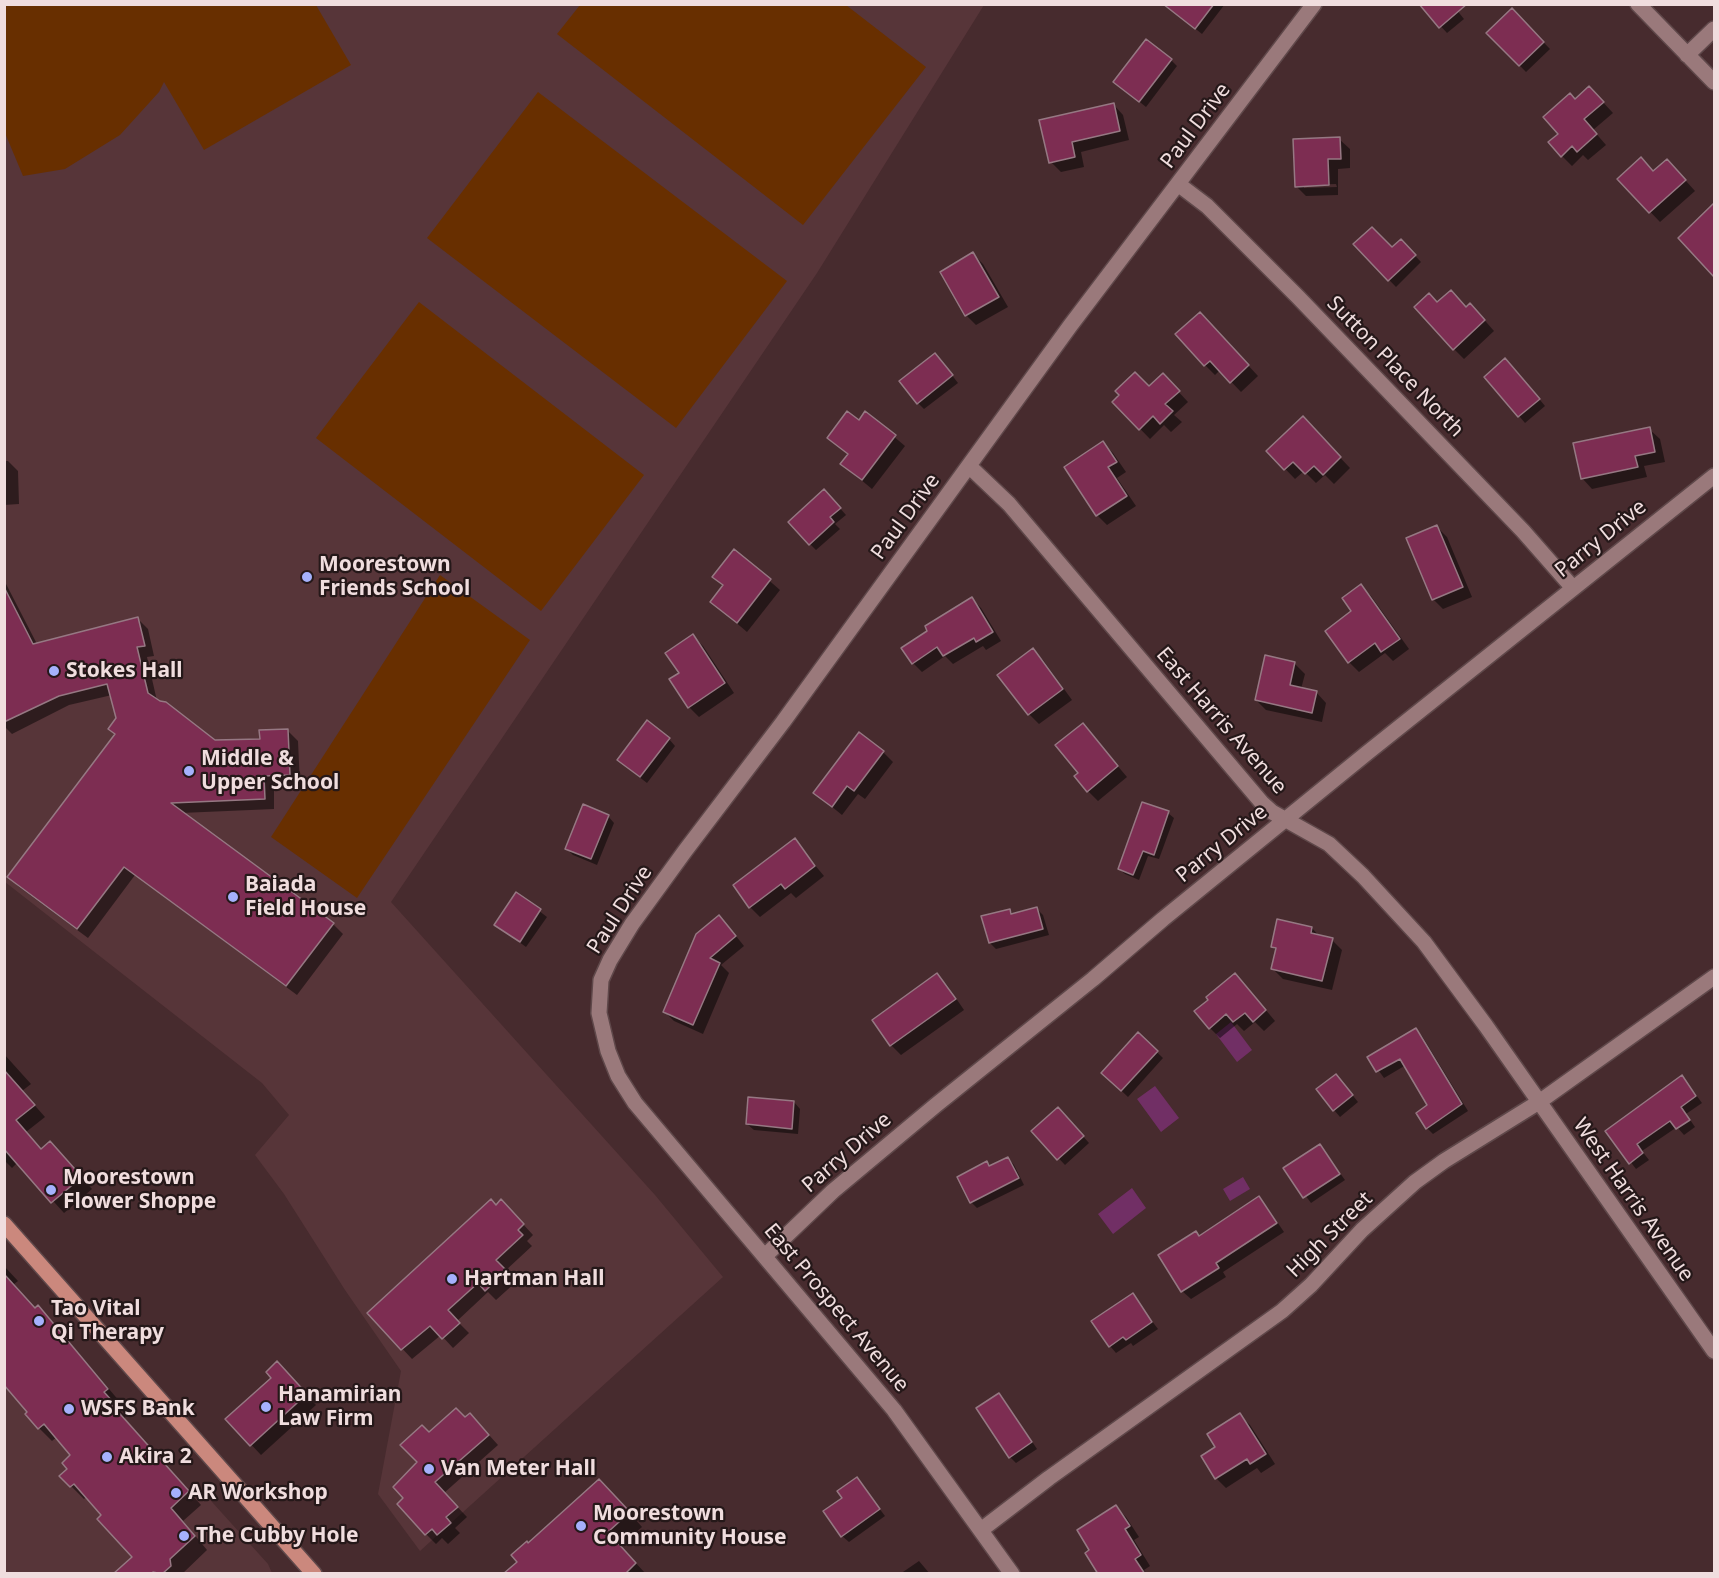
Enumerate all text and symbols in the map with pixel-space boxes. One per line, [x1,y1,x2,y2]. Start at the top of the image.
street label: Paul Drive [1156,78,1236,174]
street label: Sutton Place North [1321,291,1469,443]
street label: Paul Drive [866,469,946,565]
street label: Parry Drive [1550,495,1652,583]
place label: Moorestown Friends School [319,552,470,602]
marker: Moorestown Friends School [300,570,314,584]
street label: East Harris Avenue [1151,643,1291,799]
place label: Stokes Hall [66,658,183,684]
marker: Stokes Hall [47,664,61,678]
place label: Middle & Upper School [201,746,339,796]
marker: Middle & Upper School [182,764,196,778]
street label: Parry Drive [1171,800,1273,888]
street label: Paul Drive [582,861,658,959]
place label: Baiada Field House [245,872,366,922]
marker: Baiada Field House [226,890,240,904]
street label: Parry Drive [797,1107,897,1199]
street label: West Harris Avenue [1567,1114,1699,1286]
place label: Moorestown Flower Shoppe [63,1165,216,1215]
marker: Moorestown Flower Shoppe [44,1183,58,1197]
street label: High Street [1282,1187,1378,1283]
street label: East Prospect Avenue [758,1219,914,1397]
place label: Hartman Hall [464,1266,604,1292]
marker: Hartman Hall [445,1272,459,1286]
place label: Tao Vital Qi Therapy [51,1296,164,1346]
marker: Tao Vital Qi Therapy [32,1314,46,1328]
place label: Hanamirian Law Firm [278,1382,402,1432]
place label: WSFS Bank [81,1396,195,1422]
marker: Hanamirian Law Firm [259,1400,273,1414]
marker: WSFS Bank [62,1402,76,1416]
place label: Akira 2 [119,1444,192,1470]
marker: Akira 2 [100,1450,114,1464]
place label: Van Meter Hall [441,1456,596,1482]
marker: Van Meter Hall [422,1462,436,1476]
place label: AR Workshop [188,1480,328,1506]
marker: AR Workshop [169,1486,183,1500]
place label: Moorestown Community House [593,1501,787,1551]
marker: Moorestown Community House [574,1519,588,1533]
place label: The Cubby Hole [196,1523,358,1549]
marker: The Cubby Hole [177,1529,191,1543]

